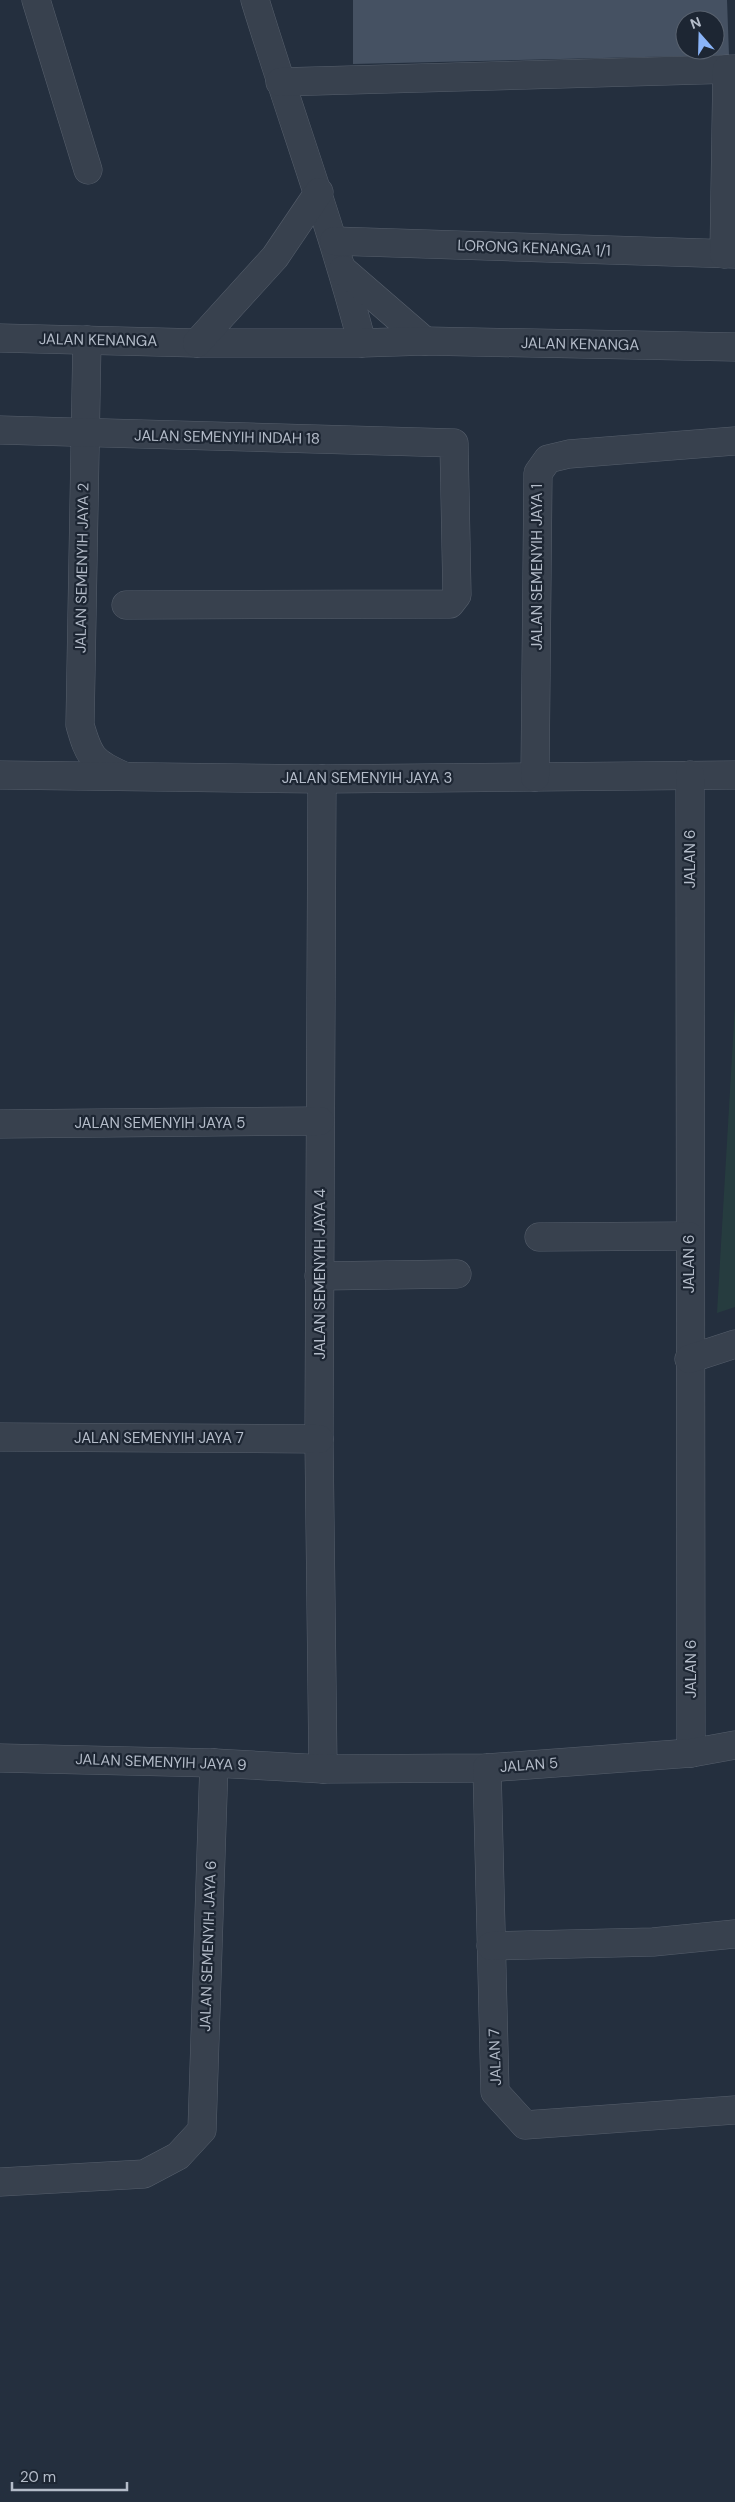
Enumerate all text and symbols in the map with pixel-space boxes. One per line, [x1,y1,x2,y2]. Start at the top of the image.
north arrow [675,10,725,60]
text: N [688,13,703,33]
street label: LORONG KENANGA 1/1 [457,235,611,261]
street label: JALAN KENANGA [39,329,157,351]
street label: JALAN KENANGA [521,333,639,355]
street label: JALAN SEMENYIH INDAH 18 [134,425,320,449]
street label: JALAN SEMENYIH JAYA 2 [71,483,93,653]
street label: JALAN SEMENYIH JAYA 1 [527,484,547,650]
street label: JALAN SEMENYIH JAYA 3 [282,768,452,788]
street label: JALAN 6 [680,830,700,888]
street label: JALAN SEMENYIH JAYA 5 [75,1113,245,1133]
street label: JALAN SEMENYIH JAYA 4 [310,1189,330,1359]
street label: JALAN 6 [679,1235,699,1293]
street label: JALAN SEMENYIH JAYA 7 [74,1428,244,1448]
street label: JALAN 6 [681,1640,701,1698]
street label: JALAN SEMENYIH JAYA 9 [75,1749,247,1775]
street label: JALAN 5 [499,1753,559,1777]
street label: JALAN SEMENYIH JAYA 6 [195,1860,221,2032]
street label: JALAN 7 [484,2028,506,2086]
scale bar [12,2460,128,2492]
text: 20 m [20,2467,56,2487]

